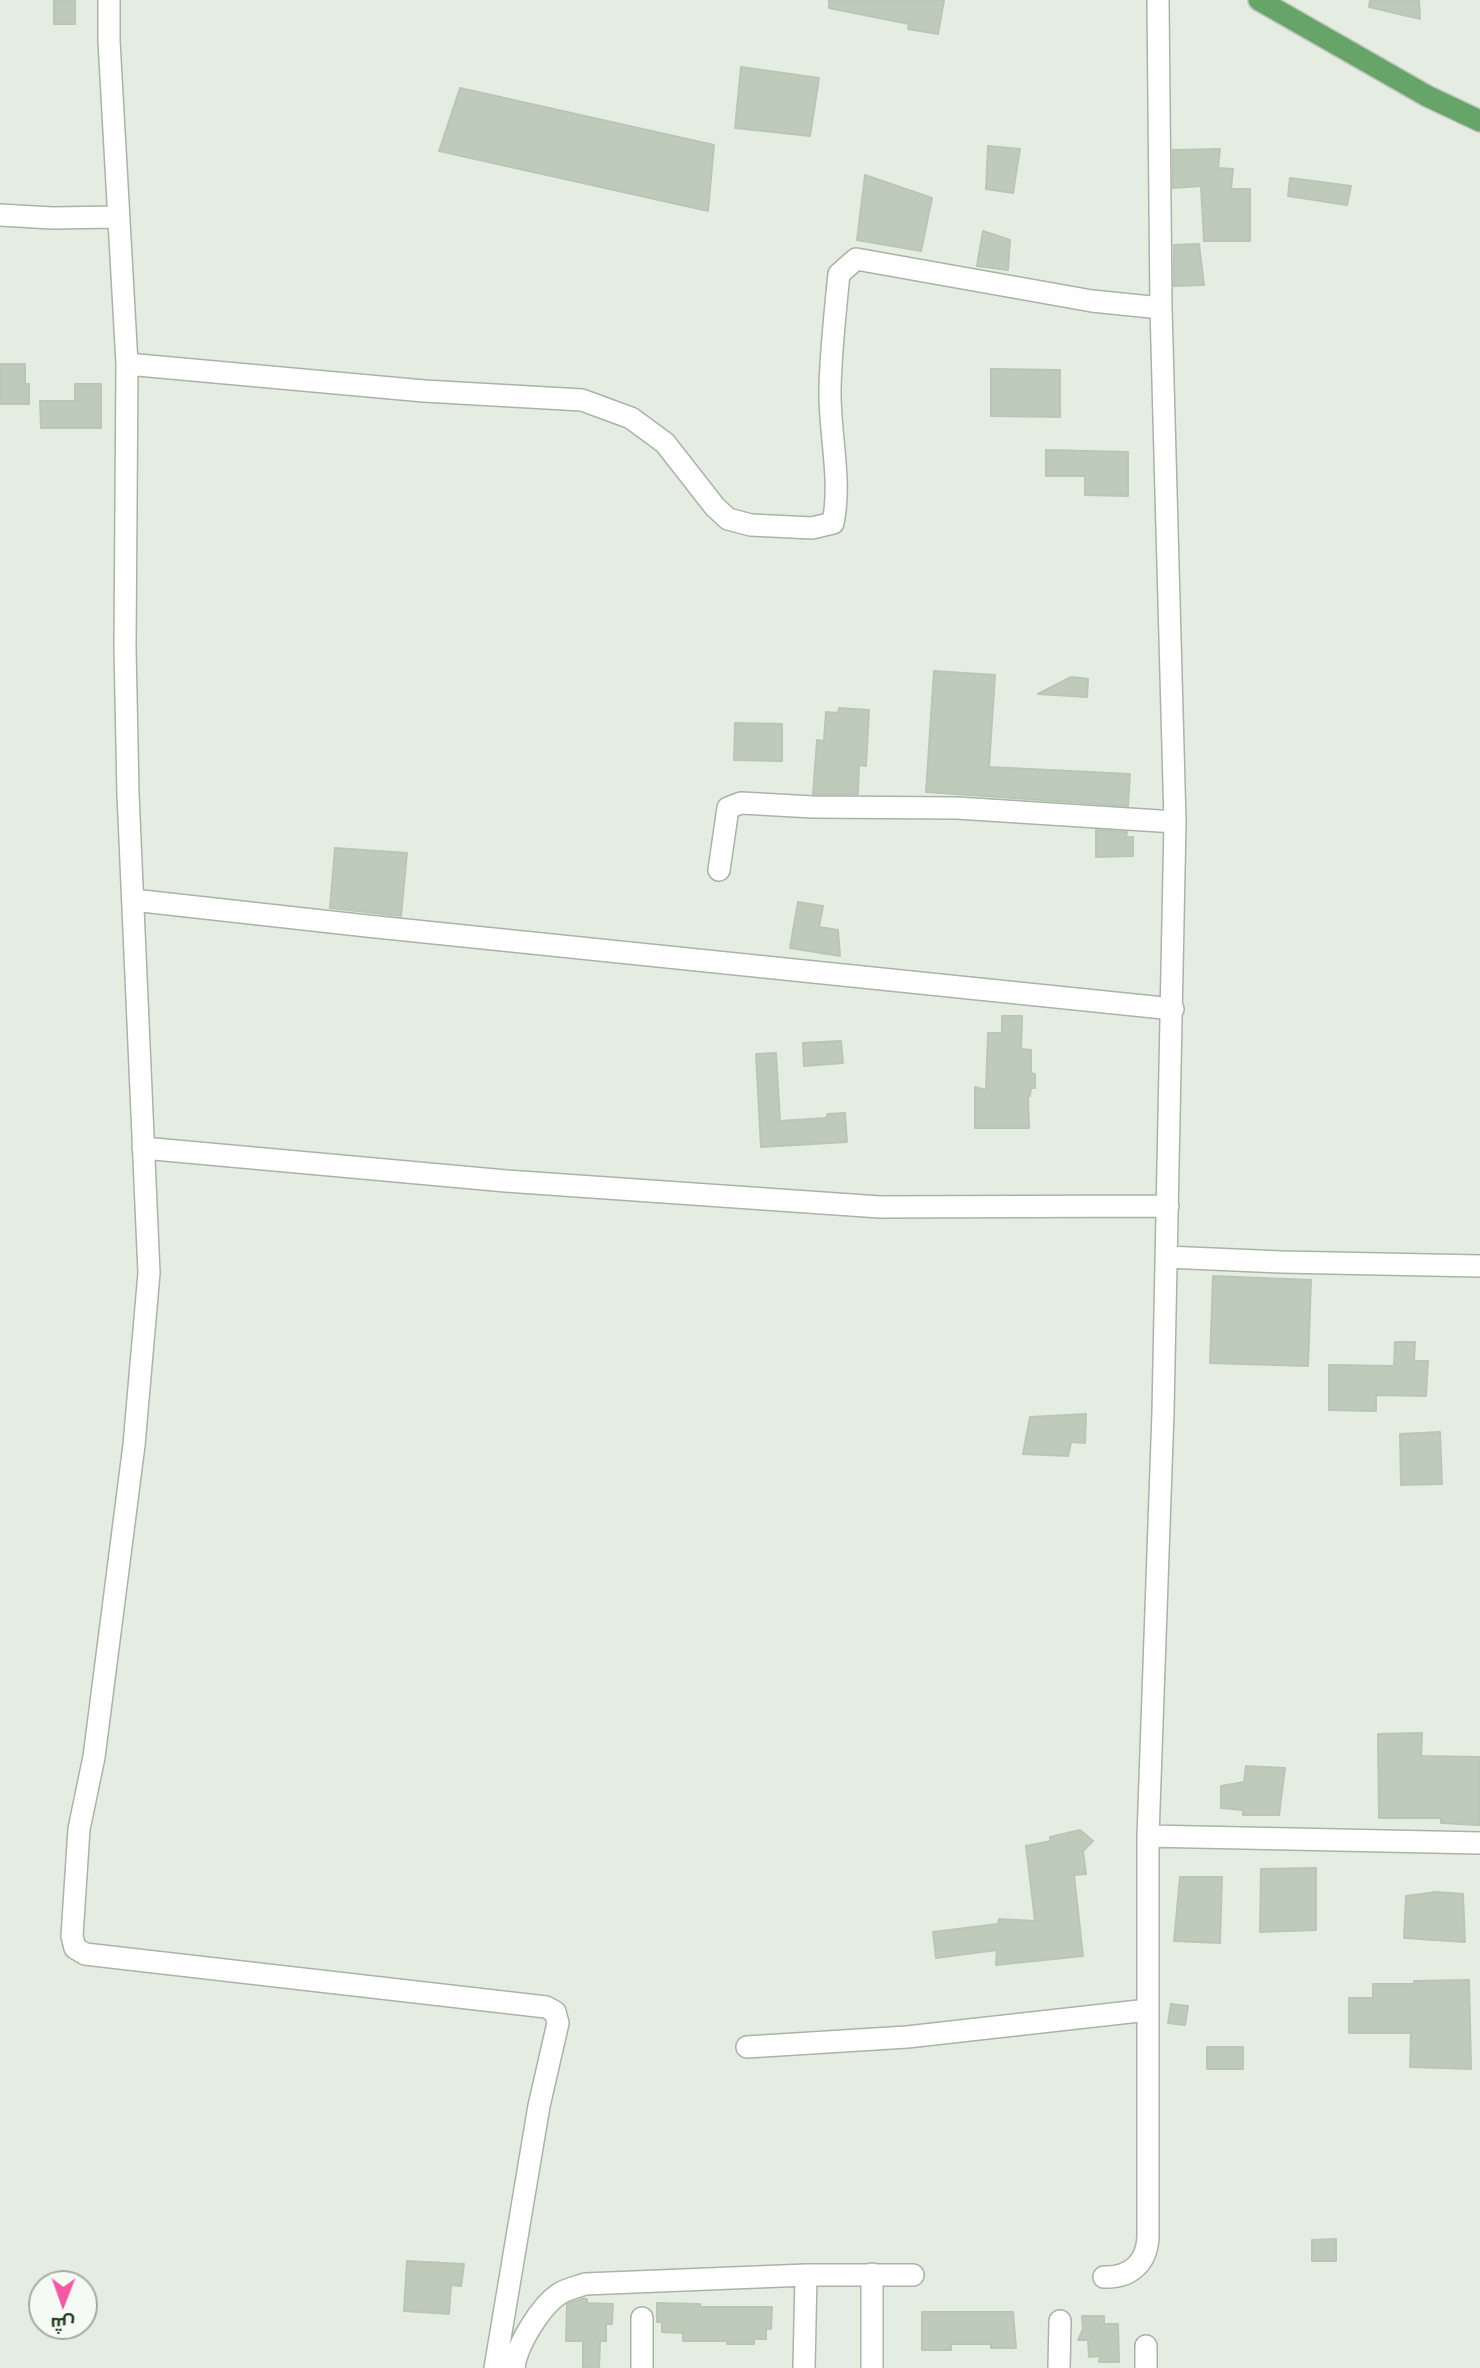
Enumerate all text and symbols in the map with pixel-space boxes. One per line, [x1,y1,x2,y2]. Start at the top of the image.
north arrow [28,2270,98,2340]
text: ش [50,2313,75,2336]

